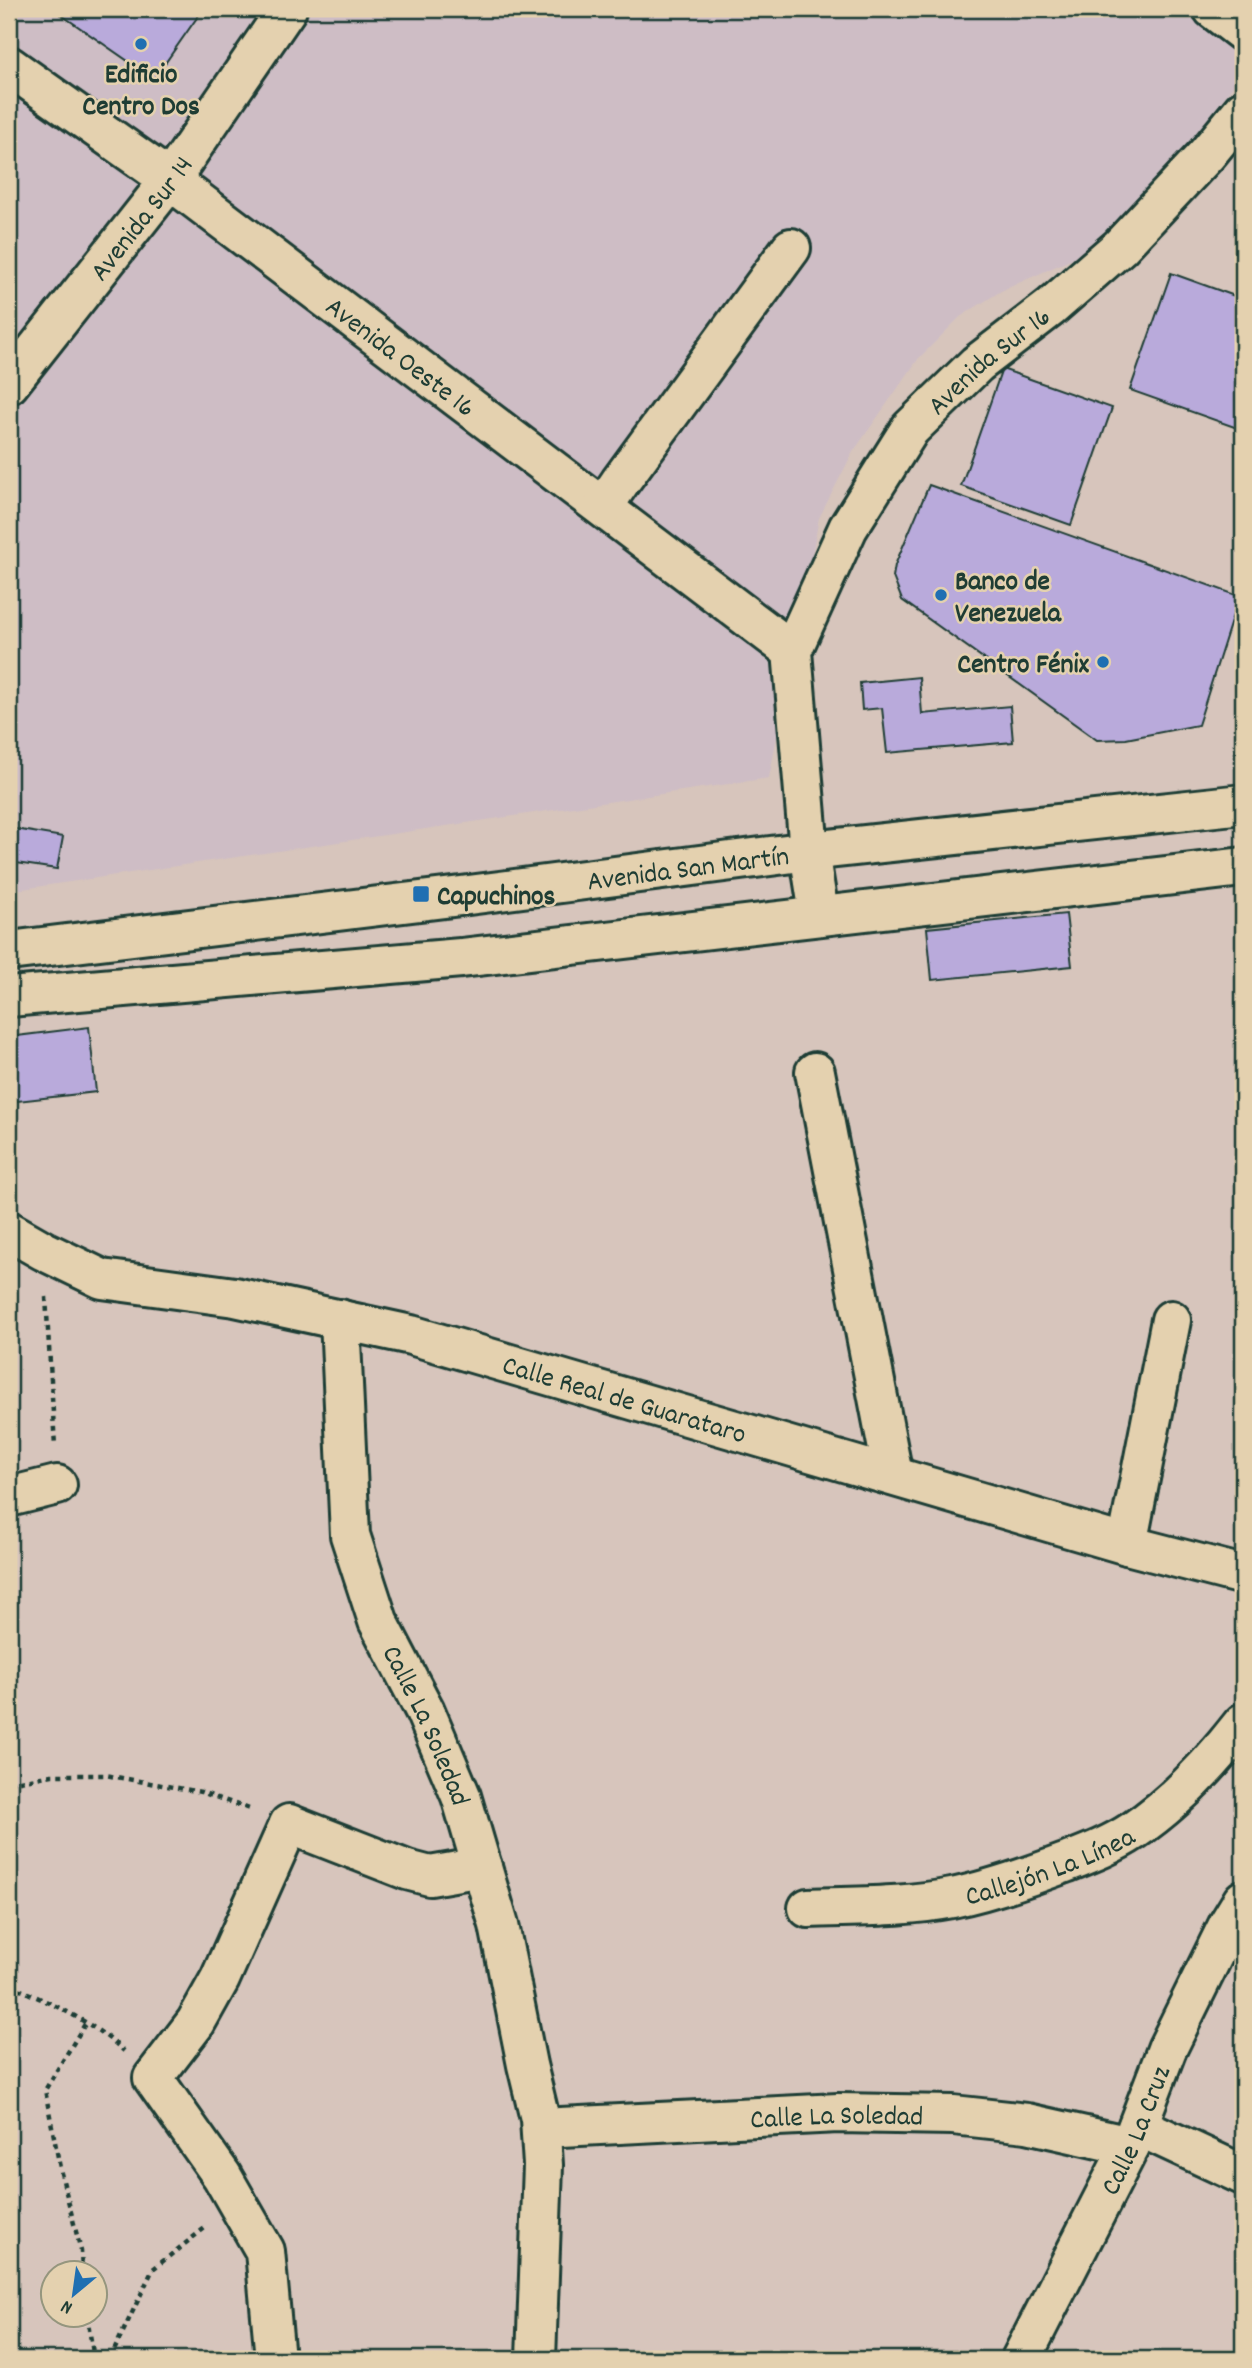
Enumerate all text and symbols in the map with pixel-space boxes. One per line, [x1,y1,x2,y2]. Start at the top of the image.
marker: Edificio Centro Dos [133,36,149,52]
place label: Edificio Centro Dos [82,57,200,129]
street label: Avenida Sur 14 [82,150,206,292]
street label: Avenida Oeste 16 [315,289,482,430]
street label: Avenida Sur 16 [920,299,1061,427]
place label: Banco de Venezuela [955,564,1062,636]
marker: Banco de Venezuela [933,587,949,603]
place label: Centro Fénix [957,647,1090,687]
marker: Centro Fénix [1095,654,1111,670]
street label: Avenida San Martín [585,839,792,904]
place label: Capuchinos [437,879,556,919]
marker: Capuchinos [411,884,431,904]
street label: Calle Real de Guarataro [497,1348,750,1457]
street label: Calle La Soledad [369,1639,478,1811]
street label: Callejón La Línea [962,1819,1145,1919]
street label: Calle La Cruz [1093,2061,1184,2203]
street label: Calle La Soledad [749,2098,924,2142]
north arrow [38,2260,108,2330]
text: N [57,2292,78,2320]

